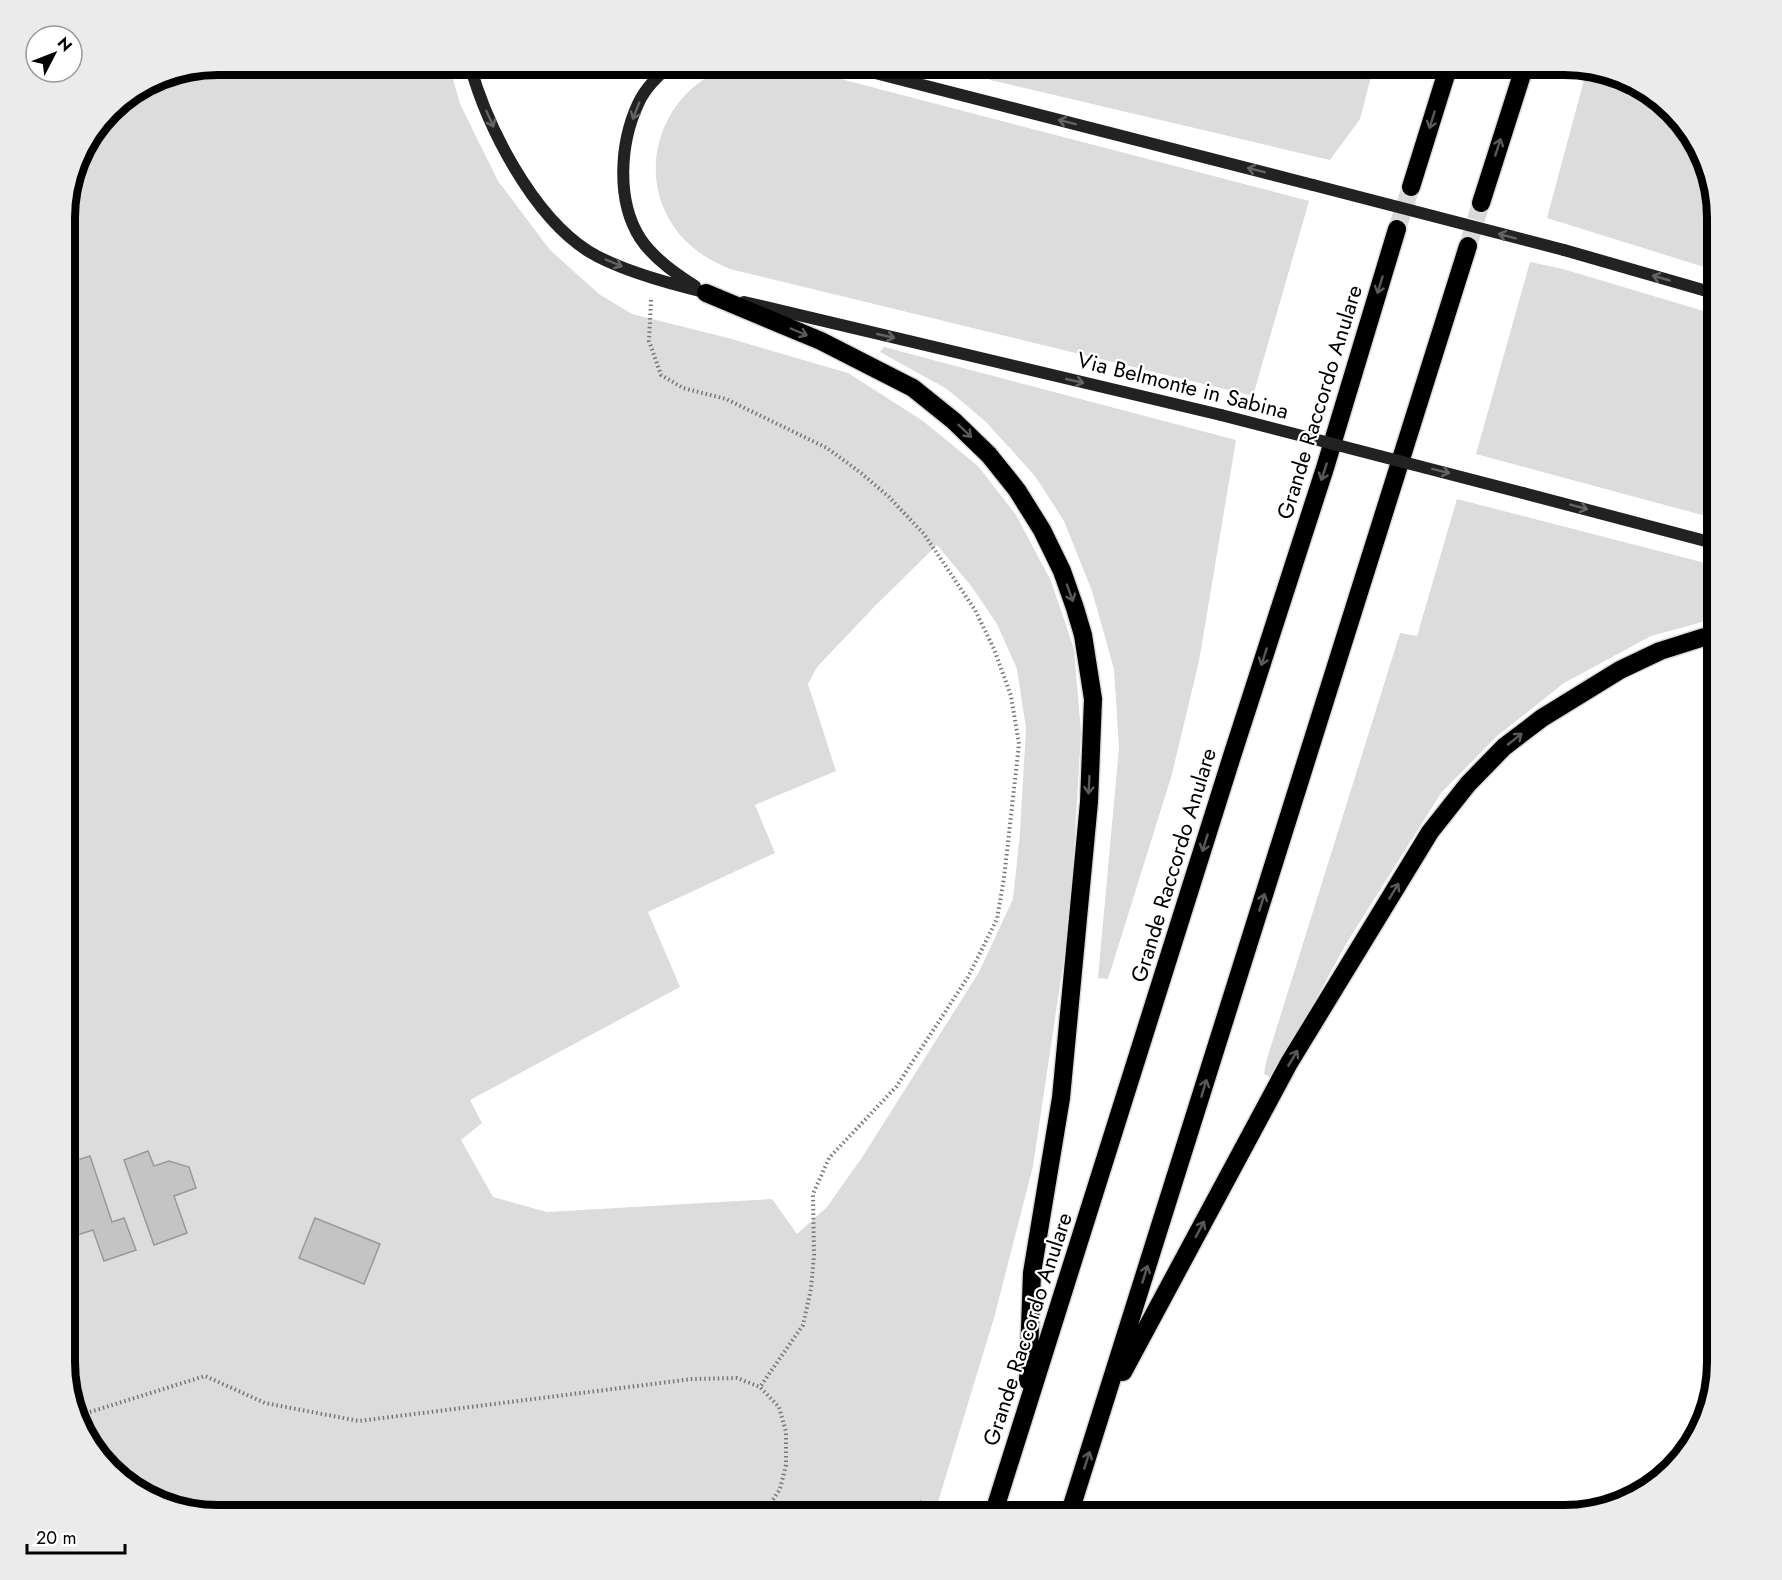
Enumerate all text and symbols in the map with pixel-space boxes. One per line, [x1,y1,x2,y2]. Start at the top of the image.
north arrow [24,24,84,84]
text: N [52,32,78,57]
one-way arrow [630,101,641,120]
one-way arrow [484,110,496,128]
one-way arrow [1426,110,1437,129]
one-way arrow [1058,115,1077,127]
one-way arrow [1494,138,1505,157]
one-way arrow [1247,164,1266,176]
one-way arrow [1498,229,1517,241]
one-way arrow [604,258,623,269]
one-way arrow [1652,272,1671,283]
one-way arrow [1374,275,1385,294]
street label: Grande Raccordo Anulare [1268,281,1370,523]
one-way arrow [789,327,808,338]
one-way arrow [876,330,895,342]
street label: Via Belmonte in Sabina [1074,343,1292,427]
one-way arrow [1066,375,1085,387]
one-way arrow [957,424,972,439]
one-way arrow [1317,462,1328,481]
one-way arrow [1431,466,1450,478]
one-way arrow [1570,502,1589,514]
one-way arrow [1065,583,1076,602]
one-way arrow [1258,647,1269,666]
one-way arrow [1506,733,1522,746]
street label: Grande Raccordo Anulare [1122,744,1224,986]
one-way arrow [1084,775,1095,795]
one-way arrow [1199,833,1210,852]
one-way arrow [1388,883,1400,900]
one-way arrow [1257,893,1268,912]
one-way arrow [1287,1050,1299,1067]
one-way arrow [1199,1079,1210,1098]
street label: Grande Raccordo Anulare [974,1208,1080,1450]
one-way arrow [1194,1221,1206,1238]
one-way arrow [1141,1265,1152,1284]
one-way arrow [1082,1451,1093,1470]
scale bar [27,1517,124,1555]
text: 20 m [36,1525,76,1551]

